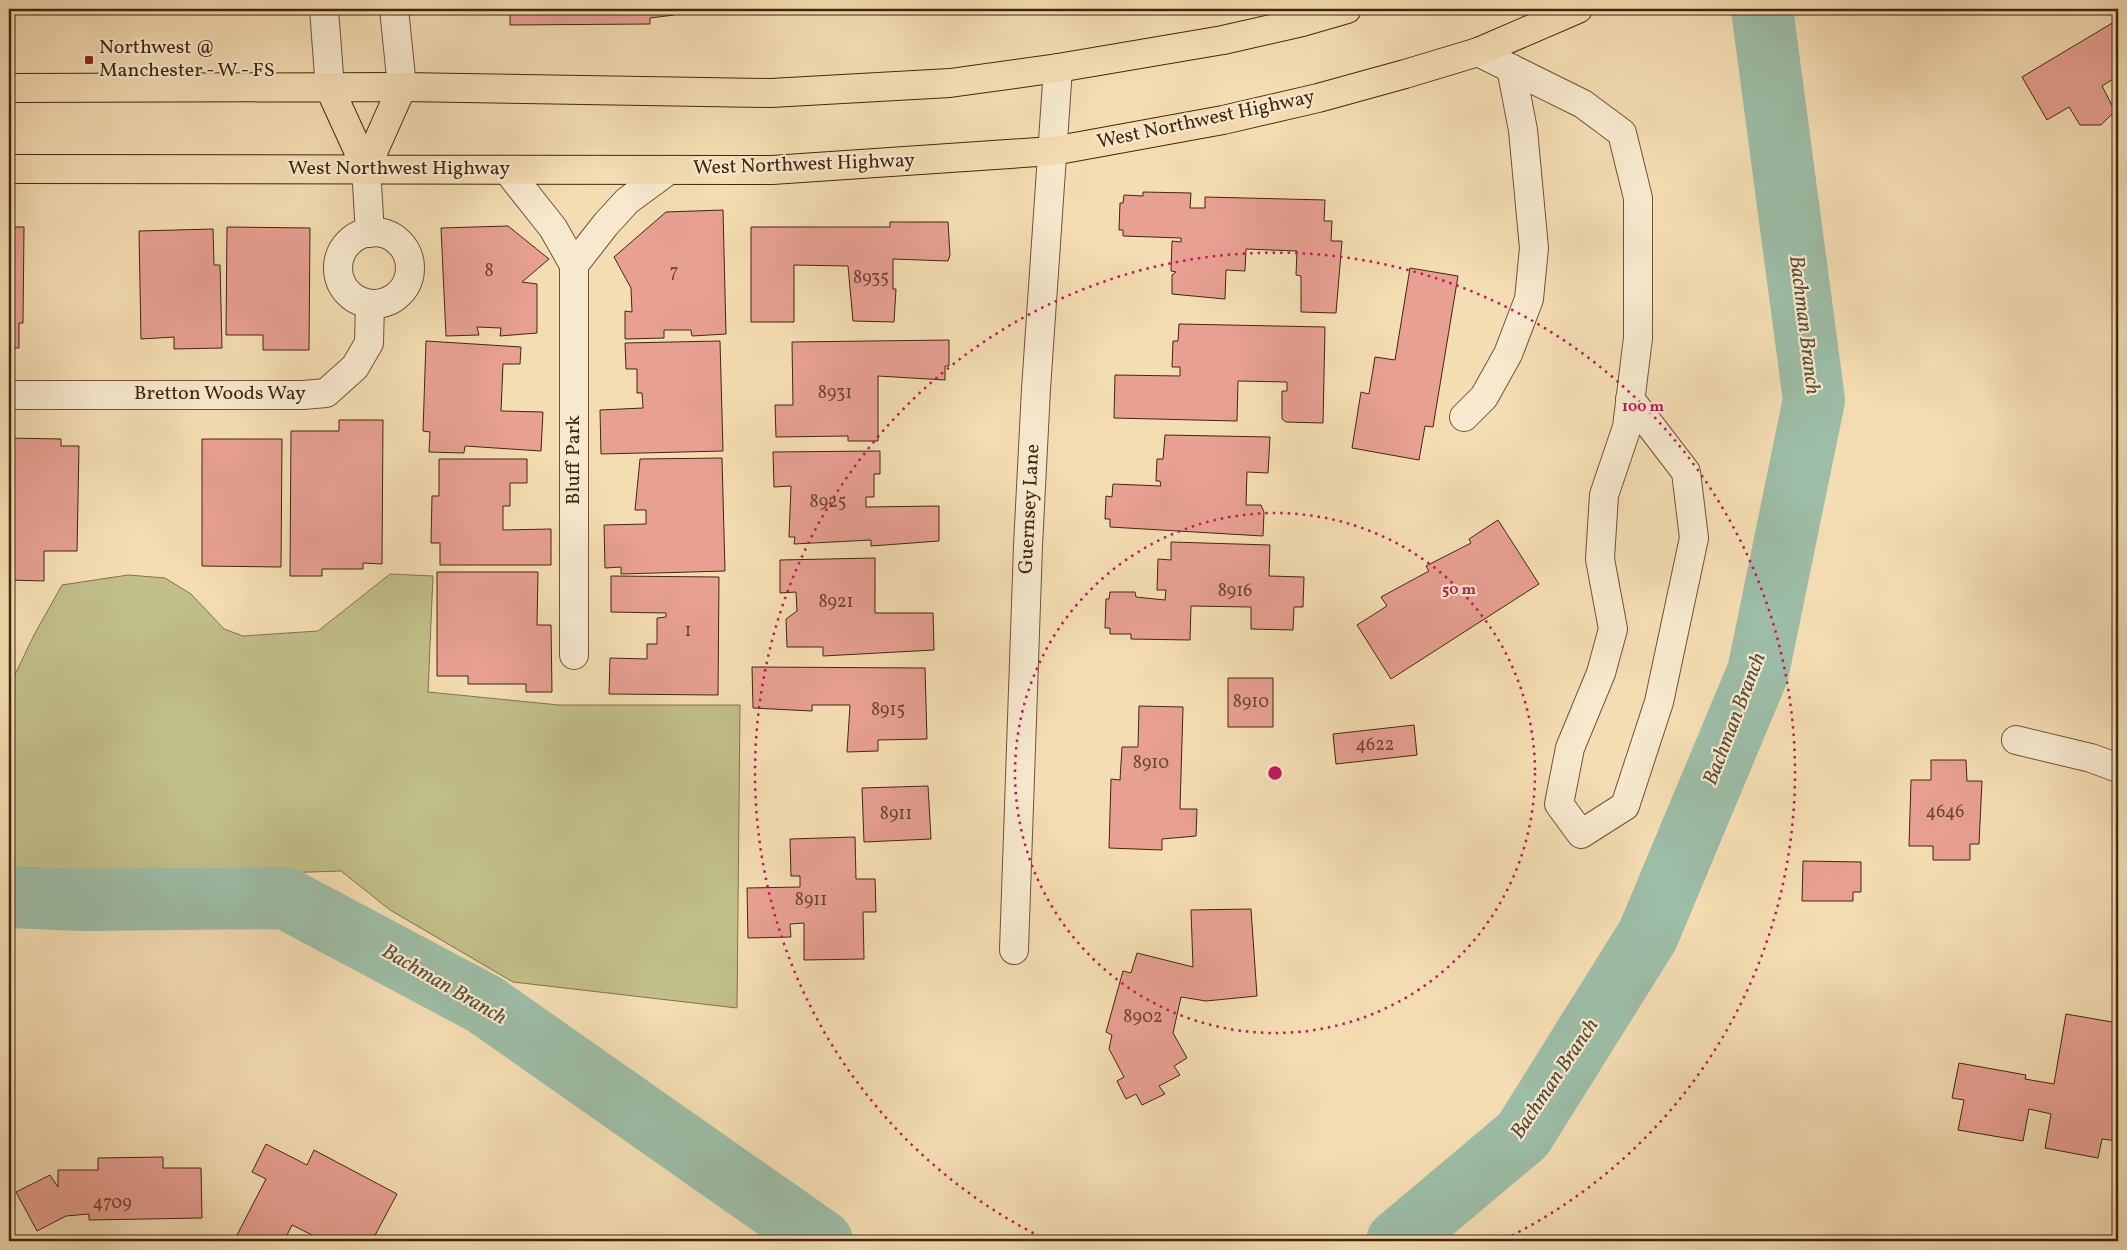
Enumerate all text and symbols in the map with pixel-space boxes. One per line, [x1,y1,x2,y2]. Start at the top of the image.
place label: Northwest @ Manchester - W - FS [99,34,275,85]
marker: Northwest @ Manchester - W - FS [83,54,95,66]
street label: West Northwest Highway [1095,83,1318,157]
street label: West Northwest Highway [693,147,916,183]
street label: West Northwest Highway [288,155,510,183]
water label: Bachman Branch [1781,254,1827,396]
house number: 8 [484,259,494,284]
house number: 7 [670,260,678,285]
house number: 8935 [853,266,889,291]
street label: Bretton Woods Way [134,380,306,408]
house number: 8931 [818,381,852,406]
text: 100 m [1622,397,1665,418]
street label: Bluff Park [560,415,588,505]
street label: Guernsey Lane [1013,443,1047,575]
house number: 8925 [810,490,846,515]
house number: 8916 [1218,579,1252,604]
text: 50 m [1442,580,1476,601]
house number: 8921 [818,590,854,615]
house number: 1 [685,619,691,644]
water label: Bachman Branch [1696,649,1774,789]
house number: 8910 [1233,690,1269,715]
house number: 8915 [871,698,905,723]
house number: 4622 [1355,733,1395,758]
house number: 8910 [1133,751,1169,776]
centre of rings [1266,764,1284,782]
house number: 4646 [1926,800,1964,825]
house number: 8911 [880,802,912,827]
house number: 8911 [795,888,827,913]
water label: Bachman Branch [376,938,512,1032]
house number: 8902 [1123,1005,1163,1030]
water label: Bachman Branch [1504,1013,1606,1145]
house number: 4709 [92,1191,132,1216]

